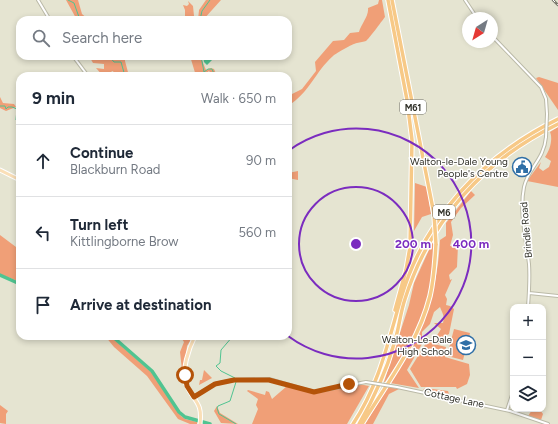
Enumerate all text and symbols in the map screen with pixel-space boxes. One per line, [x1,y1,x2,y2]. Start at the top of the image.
north arrow [462,12,498,48]
search box [16,16,292,60]
icon: search [30,27,52,49]
text: Search here [62,29,142,47]
text: 9 min [32,88,75,108]
text: Walk · 650 m [201,91,276,106]
road number: M61 [400,100,426,114]
text: Continue [70,144,133,162]
icon: ahead [32,150,54,172]
text: 90 m [246,153,276,168]
place label: Walton-le-Dale Young People's Centre [410,155,509,180]
public building icon: Walton-le-Dale Young People's Centre [511,156,533,178]
text: Blackburn Road [70,162,160,177]
street label: Brindle Road [517,201,535,259]
road number: M6 [433,205,455,219]
text: Turn left [70,216,128,234]
icon: left [32,222,54,244]
text: 560 m [239,225,276,240]
text: Kittlingborne Brow [70,234,179,249]
centre of rings [349,237,363,251]
text: 200 m [395,237,431,251]
text: 400 m [453,237,489,251]
icon: arrive [32,294,54,316]
text: Arrive at destination [70,296,211,314]
map controls [510,304,546,412]
button: + [510,304,546,340]
place label: Walton-Le-Dale High School [382,333,453,358]
school or university icon: Walton-Le-Dale High School [455,334,477,356]
button: − [510,340,546,376]
route start [176,366,194,384]
route end [340,375,358,393]
button: layers [510,376,546,412]
street label: Cottage Lane [423,385,486,411]

